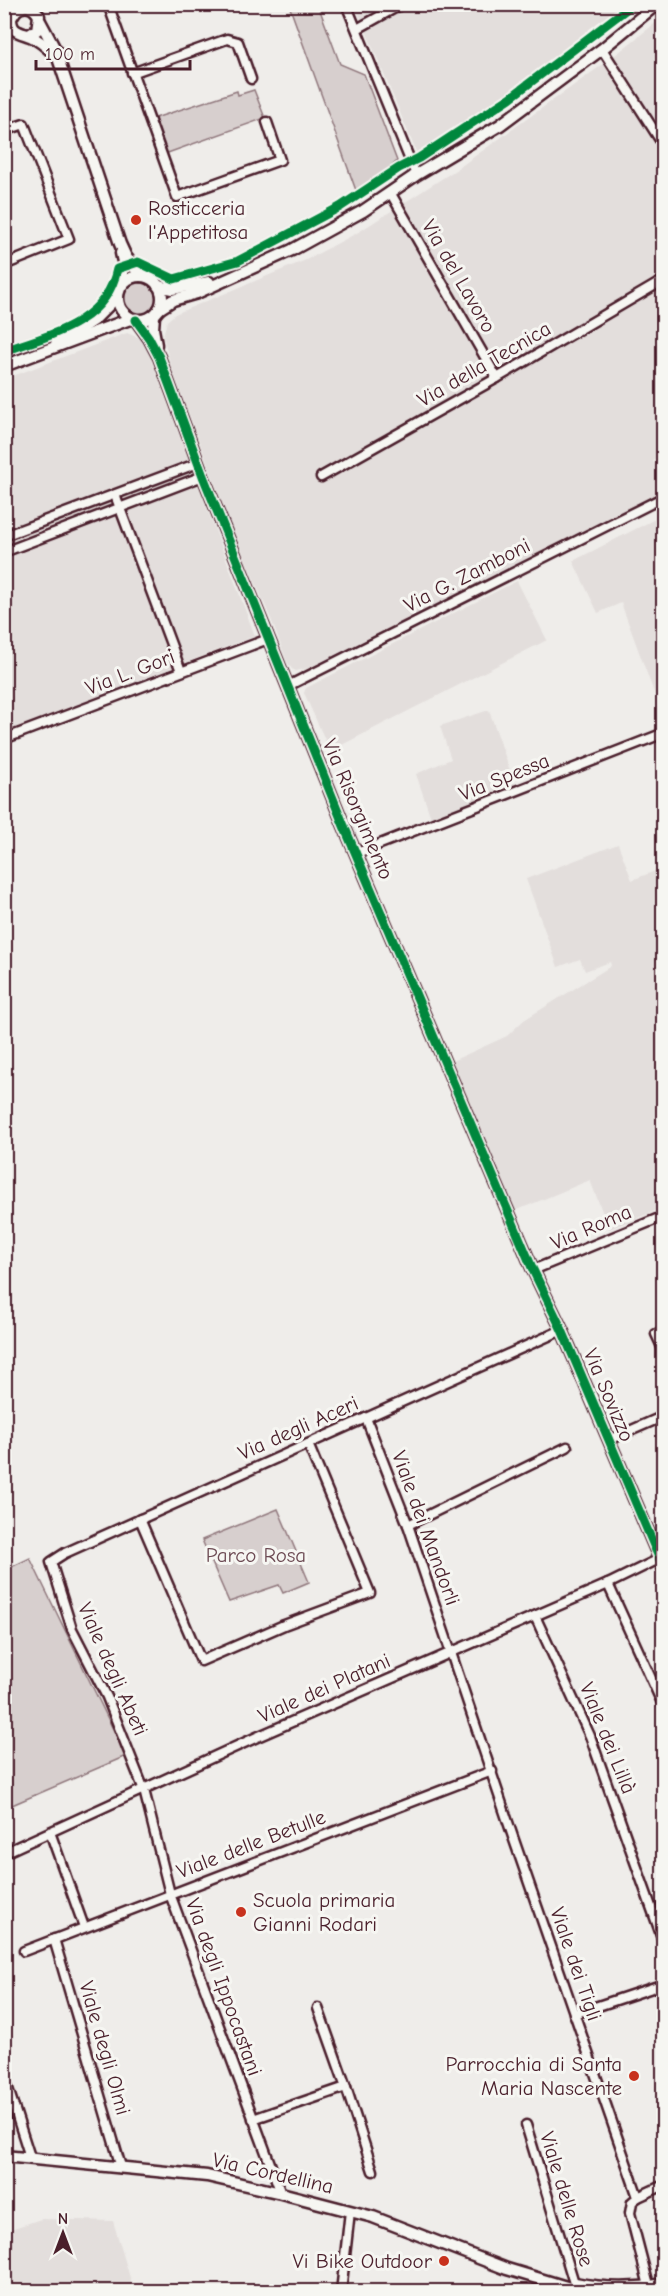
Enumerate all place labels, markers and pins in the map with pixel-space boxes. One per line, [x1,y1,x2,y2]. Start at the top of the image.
place label: Rosticceria l'Appetitosa [148,196,248,244]
marker: Rosticceria l'Appetitosa [129,213,143,227]
place label: Scuola primaria Gianni Rodari [253,1888,395,1936]
marker: Scuola primaria Gianni Rodari [234,1905,248,1919]
place label: Parrocchia di Santa Maria Nascente [446,2052,622,2100]
marker: Parrocchia di Santa Maria Nascente [627,2069,641,2083]
place label: Vi Bike Outdoor [293,2249,433,2273]
marker: Vi Bike Outdoor [437,2254,451,2268]

